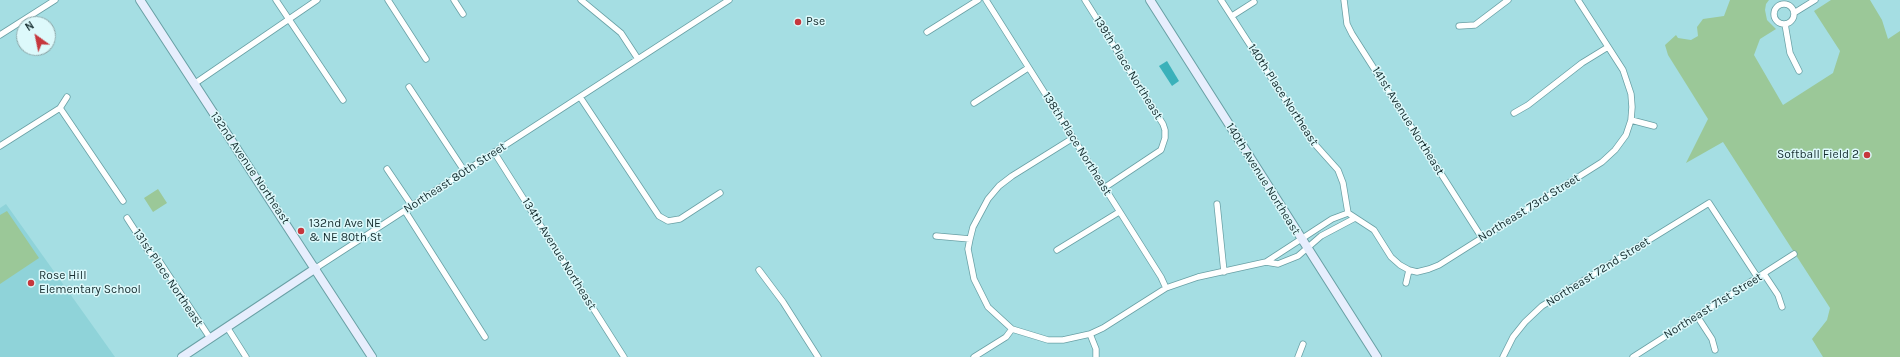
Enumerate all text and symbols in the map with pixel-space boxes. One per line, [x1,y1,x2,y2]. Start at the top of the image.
street label: 139th Place Northeast [1090,14,1166,122]
place label: Pse [806,15,825,29]
north arrow [16,16,56,56]
marker: Pse [793,17,803,27]
text: N [23,19,37,34]
street label: 140th Place Northeast [1245,41,1321,149]
street label: 141st Avenue Northeast [1369,64,1447,178]
street label: 138th Place Northeast [1039,90,1115,198]
street label: 132nd Avenue Northeast [207,109,293,227]
street label: 140th Avenue Northeast [1223,120,1303,238]
street label: Northeast 80th Street [401,139,509,217]
place label: Softball Field 2 [1777,148,1859,162]
marker: Softball Field 2 [1862,150,1872,160]
street label: Northeast 73rd Street [1475,171,1583,245]
street label: 134th Avenue Northeast [519,195,599,313]
place label: 132nd Ave NE & NE 80th St [309,217,381,245]
street label: 131st Place Northeast [130,226,206,330]
marker: 132nd Ave NE & NE 80th St [296,226,306,236]
street label: Northeast 72nd Street [1543,234,1653,310]
place label: Rose Hill Elementary School [39,269,141,297]
street label: Northeast 71st Street [1661,270,1765,342]
marker: Rose Hill Elementary School [26,278,36,288]

